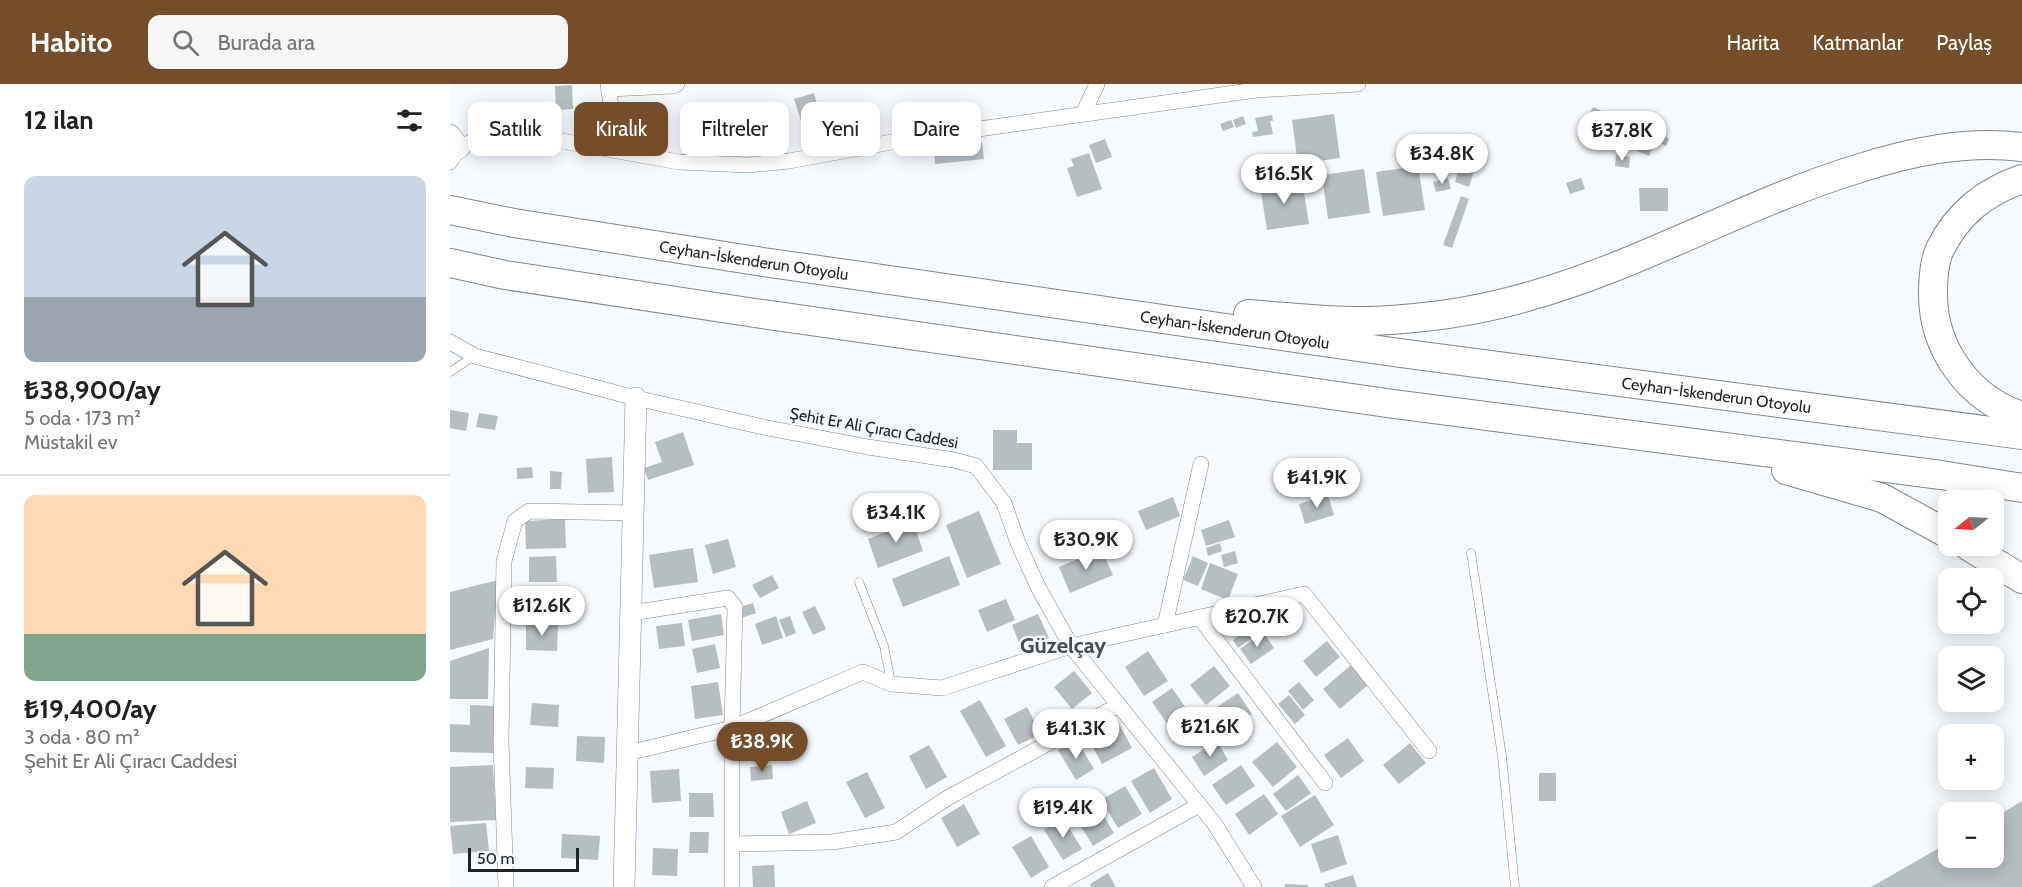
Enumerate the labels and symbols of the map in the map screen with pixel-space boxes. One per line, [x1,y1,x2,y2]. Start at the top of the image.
pin: ₺37.8K [1573,111,1671,162]
pin: ₺34.8K [1393,134,1491,185]
pin: ₺16.5K [1235,154,1333,205]
street label: Ceyhan-İskenderun Otoyolu [658,236,850,284]
street label: Ceyhan-İskenderun Otoyolu [1139,307,1331,352]
street label: Ceyhan-İskenderun Otoyolu [1621,373,1812,417]
street label: Şehit Er Ali Çıracı Caddesi [788,404,960,452]
pin: ₺41.9K [1268,458,1366,509]
north arrow [1938,490,2004,556]
pin: ₺34.1K [847,493,945,544]
pin: ₺30.9K [1037,520,1135,571]
pin: ₺12.6K [493,586,591,637]
pin: ₺20.7K [1208,597,1306,648]
district label: Güzelçay [1020,632,1106,659]
pin: ₺21.6K [1161,707,1259,758]
pin: ₺41.3K [1027,709,1125,760]
pin: ₺38.9K [713,722,811,773]
pin: ₺19.4K [1014,788,1112,839]
scale bar [468,845,579,872]

